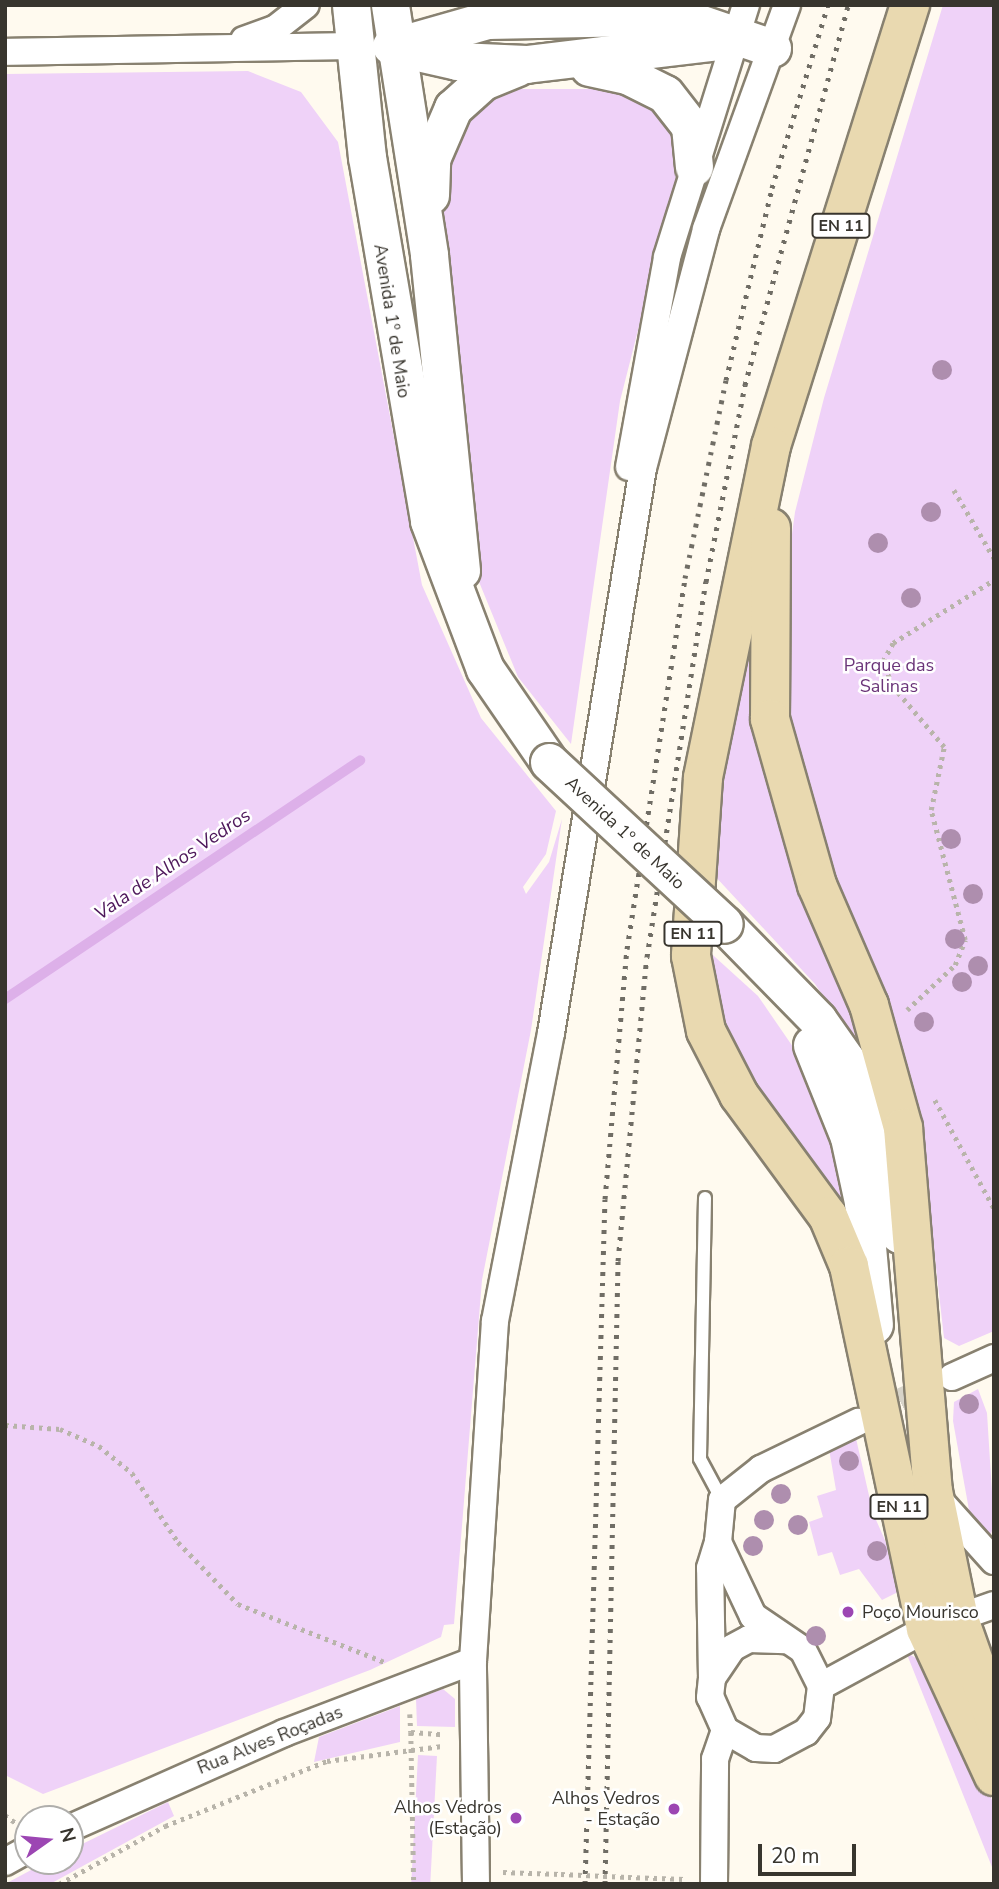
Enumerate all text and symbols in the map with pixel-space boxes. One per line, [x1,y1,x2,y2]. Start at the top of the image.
road number: EN 11 [811,214,871,238]
street label: Avenida 1º de Maio [369,242,415,400]
park label: Parque das Salinas [844,655,934,698]
street label: Avenida 1º de Maio [561,772,689,894]
water label: Vala de Alhos Vedros [91,804,255,926]
road number: EN 11 [663,922,723,946]
road number: EN 11 [869,1494,929,1520]
place label: Poço Mourisco [862,1601,979,1623]
marker: Poço Mourisco [840,1604,856,1620]
street label: Rua Alves Roçadas [194,1701,346,1779]
place label: Alhos Vedros - Estação [552,1788,660,1830]
place label: Alhos Vedros (Estação) [394,1797,502,1840]
marker: Alhos Vedros - Estação [666,1801,682,1817]
north arrow [14,1805,84,1875]
marker: Alhos Vedros (Estação) [508,1810,524,1826]
text: N [53,1825,82,1845]
scale bar [761,1829,859,1873]
text: 20 m [771,1842,820,1870]

